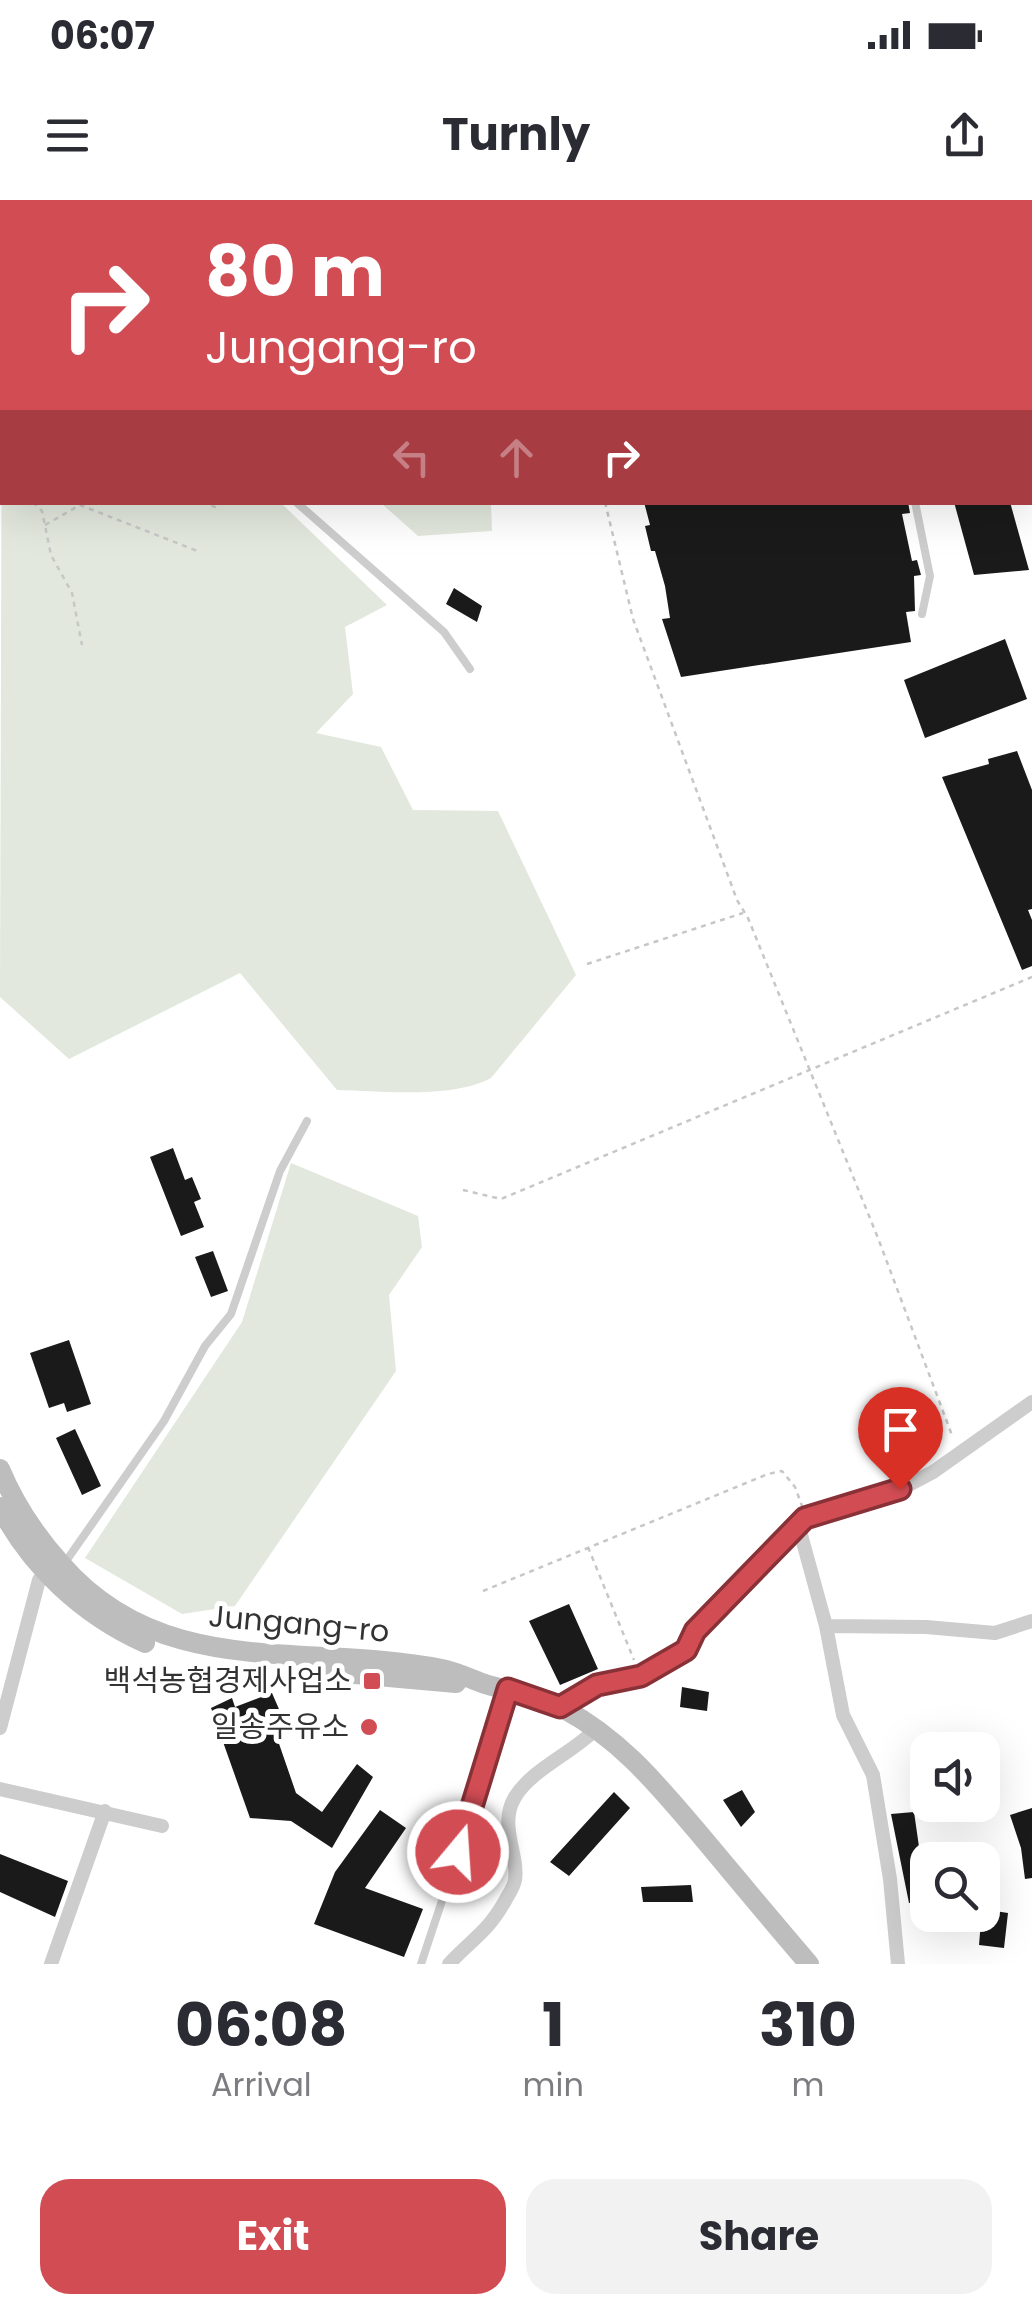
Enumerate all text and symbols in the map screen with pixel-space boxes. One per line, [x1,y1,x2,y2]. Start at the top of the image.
text: 06:07 [50,9,155,62]
text: Turnly [442,103,590,166]
icon: menu [40,108,95,163]
icon: share [937,108,992,163]
text: 80 m [205,222,385,321]
icon: right [40,240,170,370]
text: Jungang-ro [205,316,477,379]
icon: left [384,430,439,485]
icon: ahead [489,430,544,485]
icon: right [594,430,649,485]
pin [858,1387,943,1490]
icon: arrive [873,1402,928,1457]
street label: Jungang-ro [207,1594,391,1653]
place label: 백석농협경제사업소 [104,1659,352,1702]
marker: 백석농협경제사업소 [361,1670,383,1692]
place label: 일송주유소 [211,1705,349,1748]
marker: 일송주유소 [358,1716,380,1738]
map controls [910,1732,1000,1932]
button: sound [910,1732,1000,1822]
position arrow [406,1800,510,1904]
button: search [910,1842,1000,1932]
text: 06:08 [175,1983,347,2067]
text: 1 [542,1983,564,2067]
text: 310 [759,1983,857,2067]
text: Arrival [211,2062,312,2107]
text: min [523,2062,584,2107]
text: m [791,2062,824,2107]
button: Exit [40,2179,506,2294]
button: Share [526,2179,992,2294]

